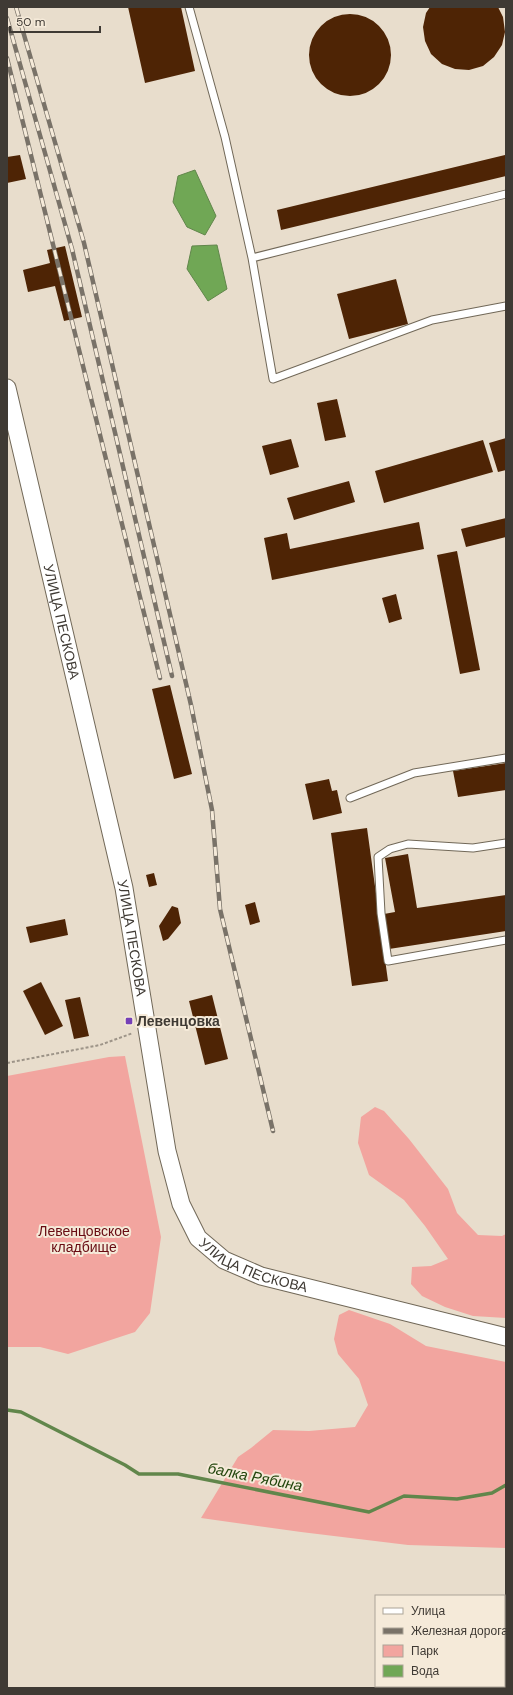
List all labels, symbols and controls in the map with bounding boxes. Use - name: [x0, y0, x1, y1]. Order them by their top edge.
- scale bar: [10, 8, 100, 34]
- text: 50 m: [16, 14, 45, 30]
- street label: УЛИЦА ПЕСКОВА: [40, 562, 84, 682]
- street label: УЛИЦА ПЕСКОВА: [113, 878, 151, 998]
- place label: Левенцовка: [137, 1012, 220, 1030]
- marker: Левенцовка: [124, 1016, 134, 1026]
- park label: Левенцовское кладбище: [38, 1222, 130, 1256]
- street label: УЛИЦА ПЕСКОВА: [195, 1234, 310, 1296]
- water label: балка Рябина: [206, 1458, 304, 1496]
- legend: [375, 1595, 505, 1687]
- text: Улица: [411, 1603, 445, 1619]
- text: Железная дорога: [411, 1623, 508, 1639]
- text: Парк: [411, 1643, 439, 1659]
- text: Вода: [411, 1663, 439, 1679]

